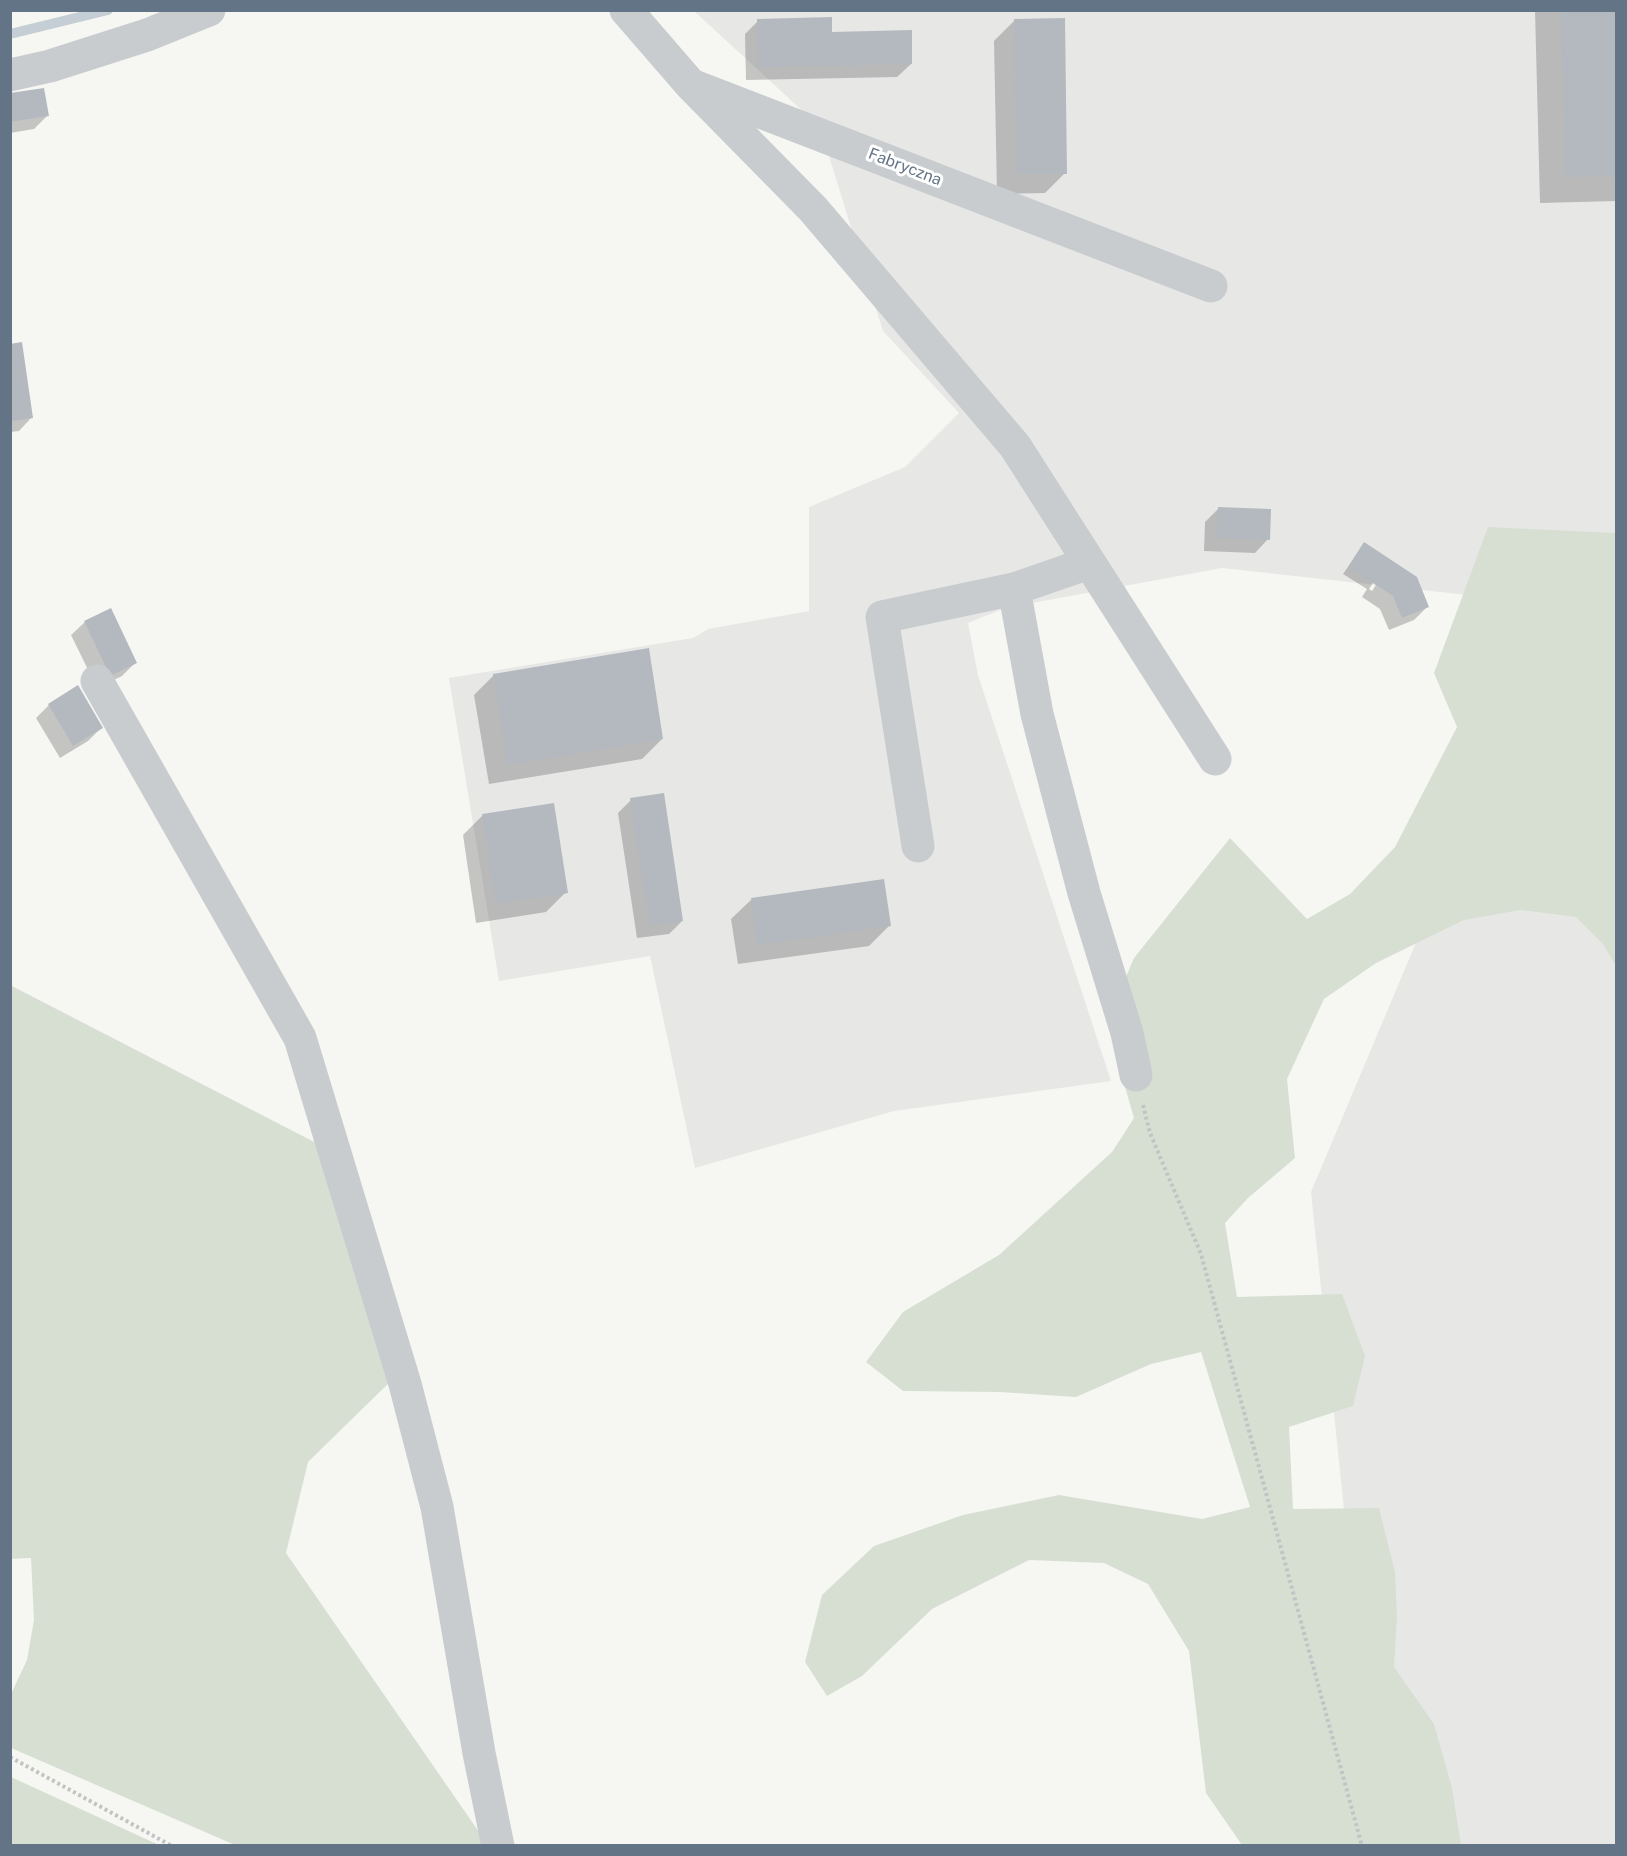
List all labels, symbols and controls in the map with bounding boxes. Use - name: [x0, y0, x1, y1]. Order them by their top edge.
- street label: Fabryczna: [866, 144, 944, 190]

